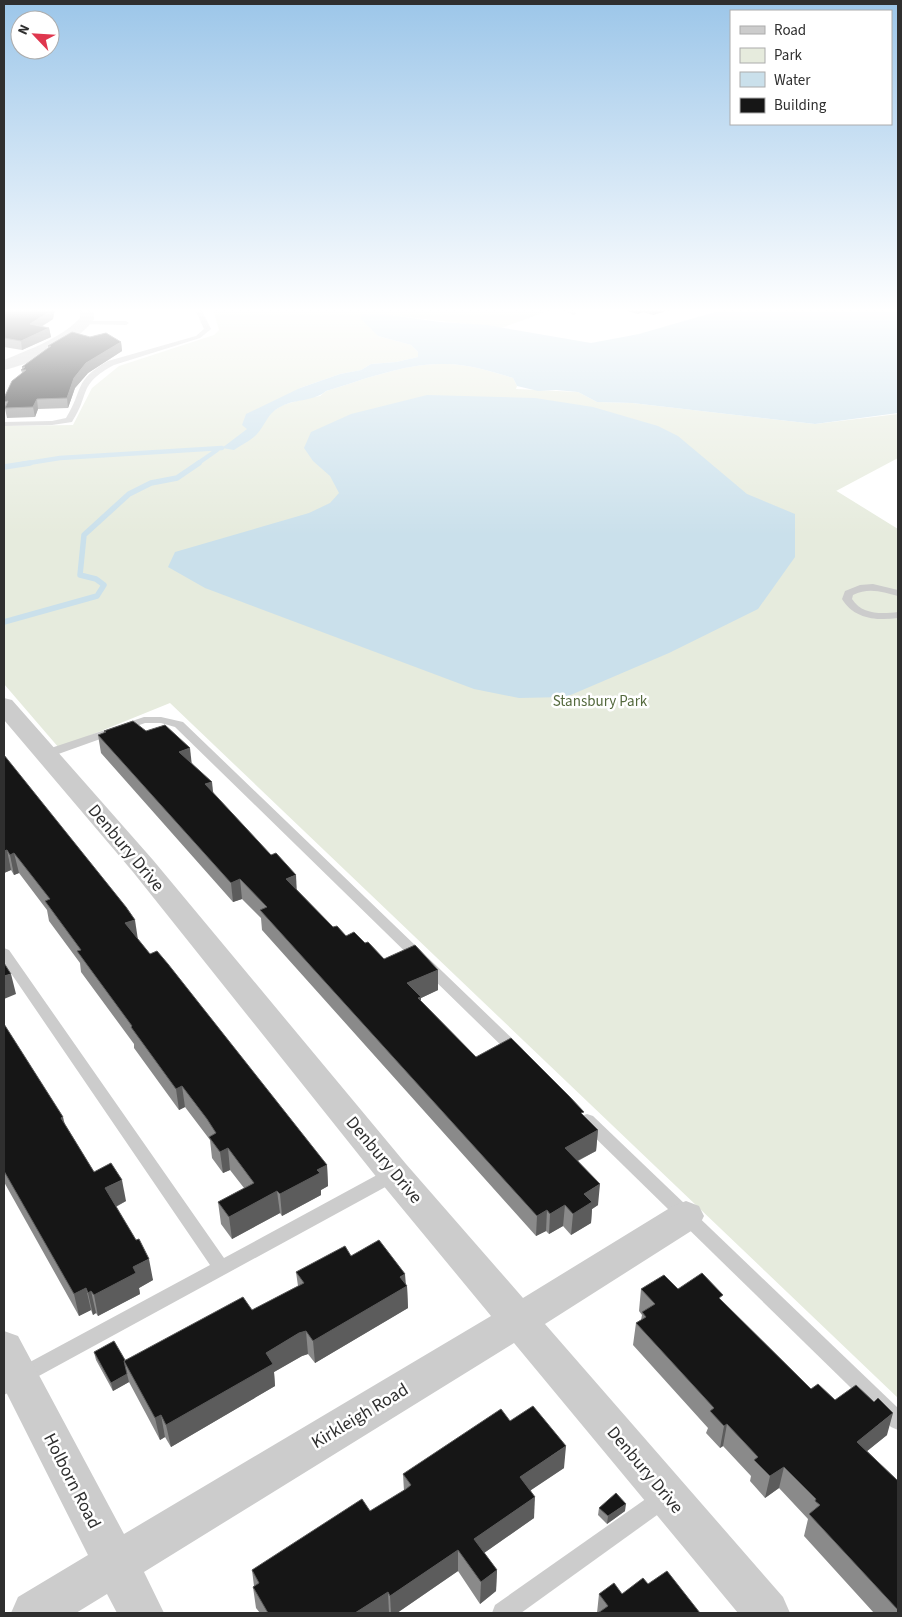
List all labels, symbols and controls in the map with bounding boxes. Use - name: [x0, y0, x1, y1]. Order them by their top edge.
- north arrow: [10, 10, 60, 60]
- legend: [730, 10, 892, 125]
- text: Road: [774, 20, 806, 41]
- text: N: [13, 21, 35, 38]
- text: Park: [774, 45, 803, 66]
- text: Water: [774, 70, 811, 91]
- text: Building: [774, 95, 827, 116]
- park label: Stansbury Park: [553, 691, 648, 712]
- street label: Denbury Drive: [82, 799, 170, 897]
- street label: Denbury Drive: [340, 1111, 428, 1209]
- street label: Kirkleigh Road: [307, 1377, 413, 1455]
- street label: Denbury Drive: [601, 1421, 689, 1519]
- street label: Holborn Road: [37, 1429, 107, 1533]

